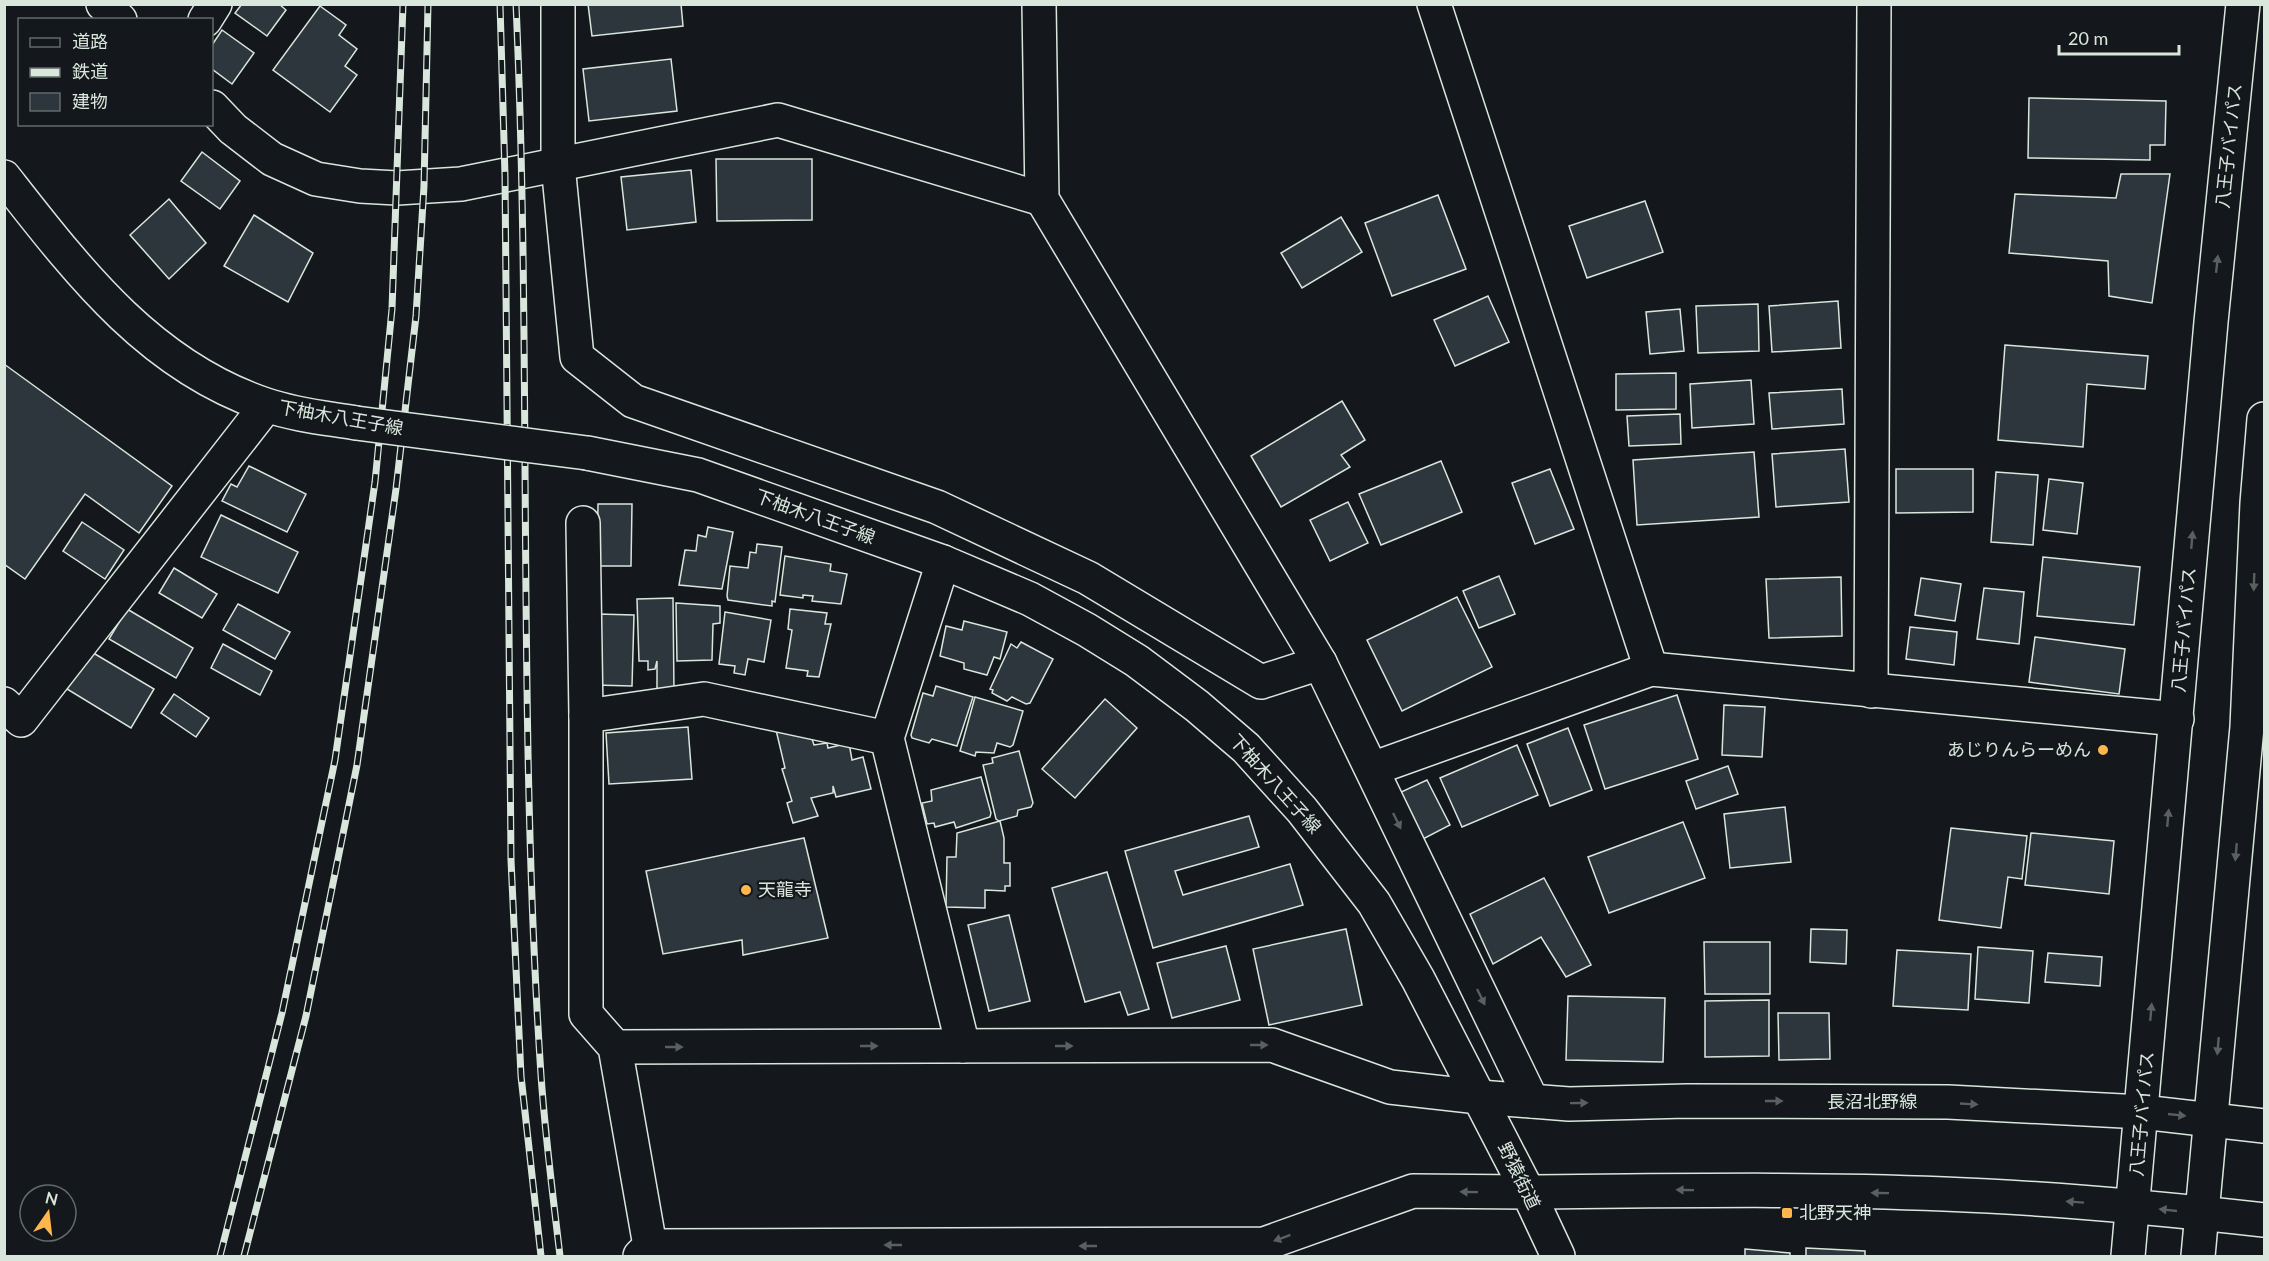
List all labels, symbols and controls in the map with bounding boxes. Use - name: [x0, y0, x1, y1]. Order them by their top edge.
- legend: [18, 18, 213, 126]
- scale bar: [2059, 18, 2179, 56]
- text: 20 m: [2068, 27, 2108, 49]
- text: 道路: [72, 30, 108, 52]
- text: 鉄道: [72, 60, 108, 82]
- street label: 八王子バイパス: [2210, 82, 2246, 210]
- text: 建物: [72, 90, 108, 112]
- one-way arrow: [2212, 255, 2222, 274]
- street label: 下柚木八王子線: [277, 395, 405, 439]
- street label: 下柚木八王子線: [752, 484, 878, 548]
- one-way arrow: [2187, 530, 2197, 549]
- street label: 八王子バイパス: [2167, 566, 2199, 693]
- one-way arrow: [2249, 572, 2258, 591]
- street label: 下柚木八王子線: [1225, 729, 1326, 838]
- place label: あじりんらーめん: [1947, 738, 2091, 760]
- marker: あじりんらーめん: [2096, 743, 2110, 757]
- one-way arrow: [2163, 808, 2173, 827]
- one-way arrow: [1392, 813, 1401, 830]
- one-way arrow: [2231, 842, 2241, 861]
- place label: 天龍寺: [758, 878, 812, 900]
- marker: 天龍寺: [739, 883, 753, 897]
- one-way arrow: [1477, 989, 1486, 1006]
- one-way arrow: [2146, 1002, 2156, 1021]
- one-way arrow: [2213, 1036, 2223, 1055]
- one-way arrow: [859, 1041, 878, 1051]
- one-way arrow: [1054, 1041, 1073, 1051]
- one-way arrow: [1249, 1041, 1268, 1050]
- one-way arrow: [664, 1042, 683, 1052]
- street label: 八王子バイパス: [2125, 1050, 2157, 1177]
- street label: 長沼北野線: [1827, 1090, 1917, 1112]
- one-way arrow: [1765, 1097, 1784, 1106]
- one-way arrow: [1570, 1099, 1589, 1108]
- one-way arrow: [1960, 1099, 1979, 1108]
- one-way arrow: [2168, 1111, 2187, 1120]
- street label: 野猿街道: [1494, 1138, 1546, 1213]
- north arrow: [18, 1183, 78, 1243]
- one-way arrow: [1675, 1185, 1694, 1195]
- text: N: [43, 1187, 60, 1209]
- one-way arrow: [1460, 1187, 1479, 1197]
- one-way arrow: [1870, 1188, 1889, 1198]
- one-way arrow: [2065, 1198, 2084, 1207]
- place label: 北野天神: [1799, 1201, 1871, 1223]
- one-way arrow: [2158, 1205, 2177, 1214]
- marker: 北野天神: [1780, 1206, 1794, 1220]
- one-way arrow: [1273, 1233, 1291, 1243]
- one-way arrow: [884, 1240, 903, 1250]
- one-way arrow: [1079, 1241, 1098, 1250]

